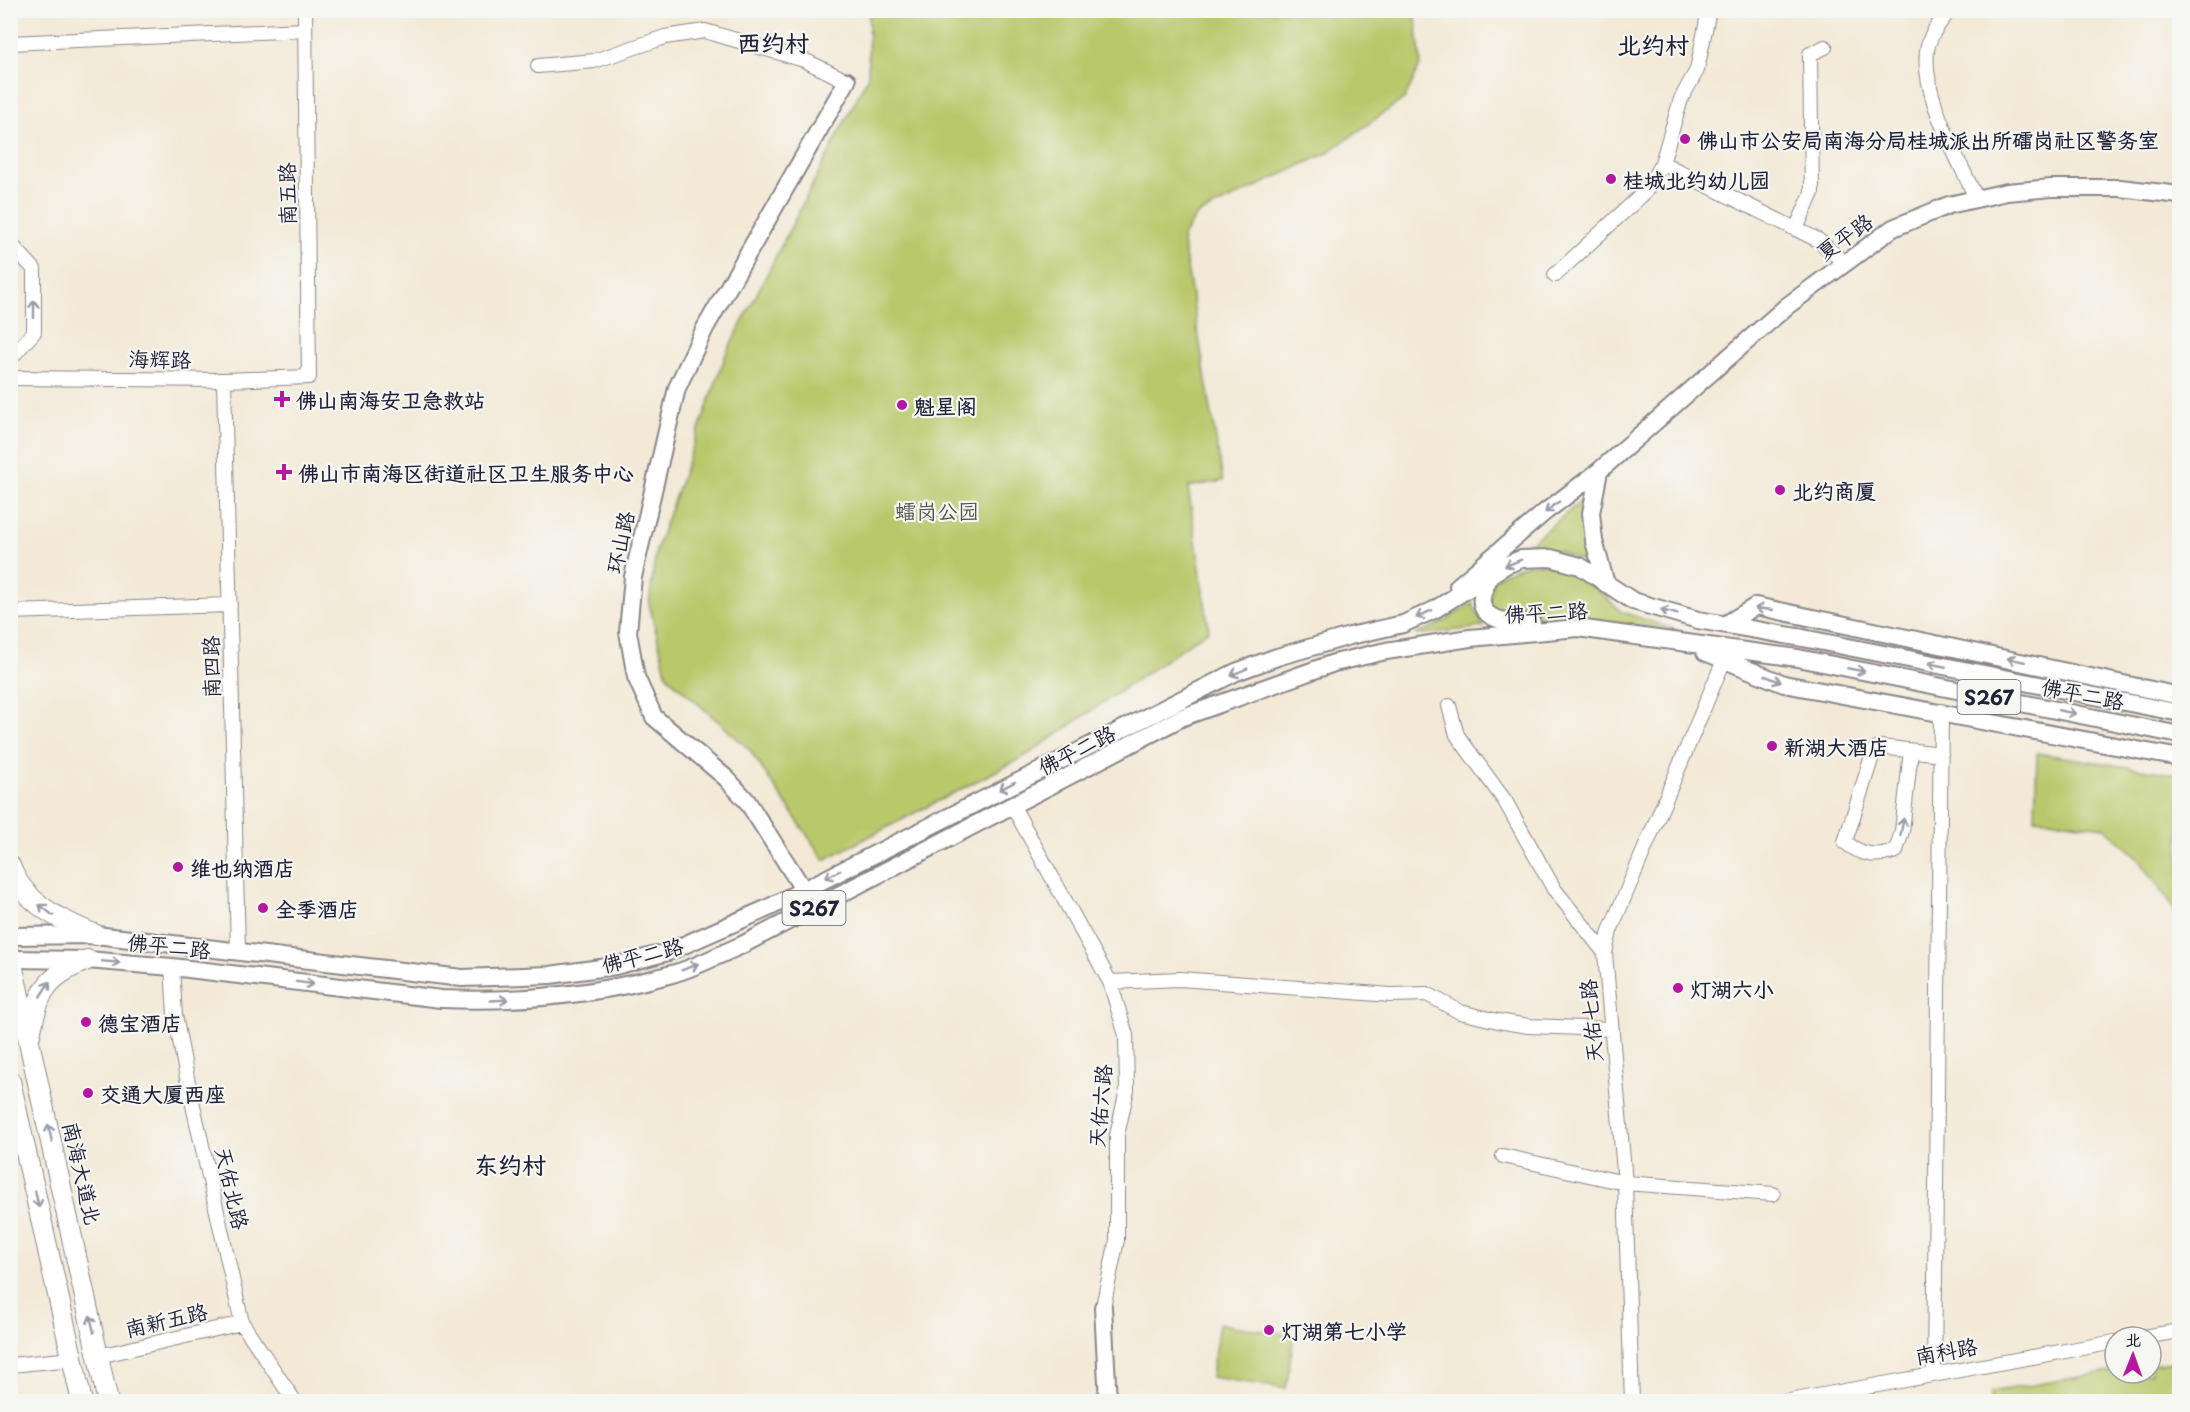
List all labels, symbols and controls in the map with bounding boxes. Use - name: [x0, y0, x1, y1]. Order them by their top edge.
- district label: 西约村: [737, 24, 809, 60]
- district label: 北约村: [1617, 26, 1689, 62]
- place label: 佛山市公安局南海分局桂城派出所礌岗社区警务室: [1697, 123, 2159, 155]
- marker: 佛山市公安局南海分局桂城派出所礌岗社区警务室: [1678, 132, 1692, 146]
- street label: 南五路: [269, 162, 303, 226]
- place label: 桂城北约幼儿园: [1623, 163, 1770, 195]
- marker: 桂城北约幼儿园: [1604, 172, 1618, 186]
- street label: 夏平路: [1809, 205, 1879, 267]
- one-way arrow: [28, 300, 40, 320]
- street label: 海辉路: [128, 341, 192, 375]
- place label: 佛山南海安卫急救站: [296, 383, 485, 415]
- place label: 魁星阁: [914, 389, 977, 421]
- marker: 佛山南海安卫急救站: [273, 390, 291, 408]
- marker: 魁星阁: [895, 398, 909, 412]
- place label: 佛山市南海区街道社区卫生服务中心: [298, 456, 634, 488]
- marker: 佛山市南海区街道社区卫生服务中心: [275, 463, 293, 481]
- place label: 北约商厦: [1792, 474, 1876, 506]
- marker: 北约商厦: [1773, 483, 1787, 497]
- park label: 𧒽岗公园: [895, 494, 979, 526]
- one-way arrow: [1545, 500, 1561, 513]
- street label: 环山路: [597, 508, 641, 576]
- one-way arrow: [1504, 558, 1523, 569]
- street label: 佛平二路: [1503, 593, 1589, 629]
- one-way arrow: [1755, 603, 1774, 614]
- one-way arrow: [1660, 606, 1679, 618]
- one-way arrow: [1416, 609, 1434, 621]
- street label: 南四路: [193, 635, 227, 699]
- one-way arrow: [2007, 654, 2027, 665]
- one-way arrow: [1928, 659, 1947, 670]
- one-way arrow: [1845, 665, 1865, 676]
- one-way arrow: [1230, 667, 1248, 678]
- street label: 佛平二路: [2039, 669, 2127, 717]
- one-way arrow: [1763, 674, 1781, 685]
- road number: S267: [1958, 680, 2020, 714]
- one-way arrow: [2057, 707, 2077, 718]
- street label: 佛平二路: [1031, 716, 1121, 782]
- place label: 新湖大酒店: [1784, 730, 1889, 762]
- marker: 新湖大酒店: [1765, 739, 1779, 753]
- one-way arrow: [999, 781, 1017, 792]
- one-way arrow: [1897, 818, 1908, 838]
- place label: 维也纳酒店: [190, 851, 295, 883]
- marker: 维也纳酒店: [171, 860, 185, 874]
- one-way arrow: [825, 869, 843, 880]
- road number: S267: [782, 891, 846, 925]
- place label: 全季酒店: [275, 892, 359, 924]
- marker: 全季酒店: [256, 901, 270, 915]
- one-way arrow: [38, 904, 54, 917]
- street label: 佛平二路: [126, 925, 212, 965]
- street label: 佛平二路: [597, 928, 687, 980]
- one-way arrow: [101, 957, 121, 968]
- one-way arrow: [681, 961, 699, 972]
- place label: 灯湖六小: [1690, 972, 1774, 1004]
- one-way arrow: [295, 978, 314, 989]
- street label: 天佑七路: [1570, 978, 1610, 1064]
- one-way arrow: [38, 981, 51, 998]
- marker: 灯湖六小: [1671, 981, 1685, 995]
- one-way arrow: [489, 995, 509, 1006]
- place label: 德宝酒店: [98, 1006, 182, 1038]
- marker: 德宝酒店: [79, 1015, 93, 1029]
- street label: 天佑六路: [1079, 1063, 1119, 1149]
- place label: 交通大厦西座: [100, 1077, 226, 1109]
- marker: 交通大厦西座: [81, 1086, 95, 1100]
- street label: 南海大道北: [56, 1118, 110, 1228]
- one-way arrow: [43, 1124, 55, 1143]
- street label: 天佑北路: [208, 1143, 258, 1233]
- district label: 东约村: [474, 1146, 546, 1182]
- one-way arrow: [31, 1190, 43, 1209]
- street label: 南新五路: [121, 1294, 211, 1344]
- one-way arrow: [86, 1314, 97, 1334]
- place label: 灯湖第七小学: [1281, 1314, 1407, 1346]
- marker: 灯湖第七小学: [1262, 1323, 1276, 1337]
- north arrow: [2103, 1325, 2163, 1385]
- text: 北: [2125, 1327, 2141, 1351]
- street label: 南科路: [1912, 1329, 1980, 1371]

